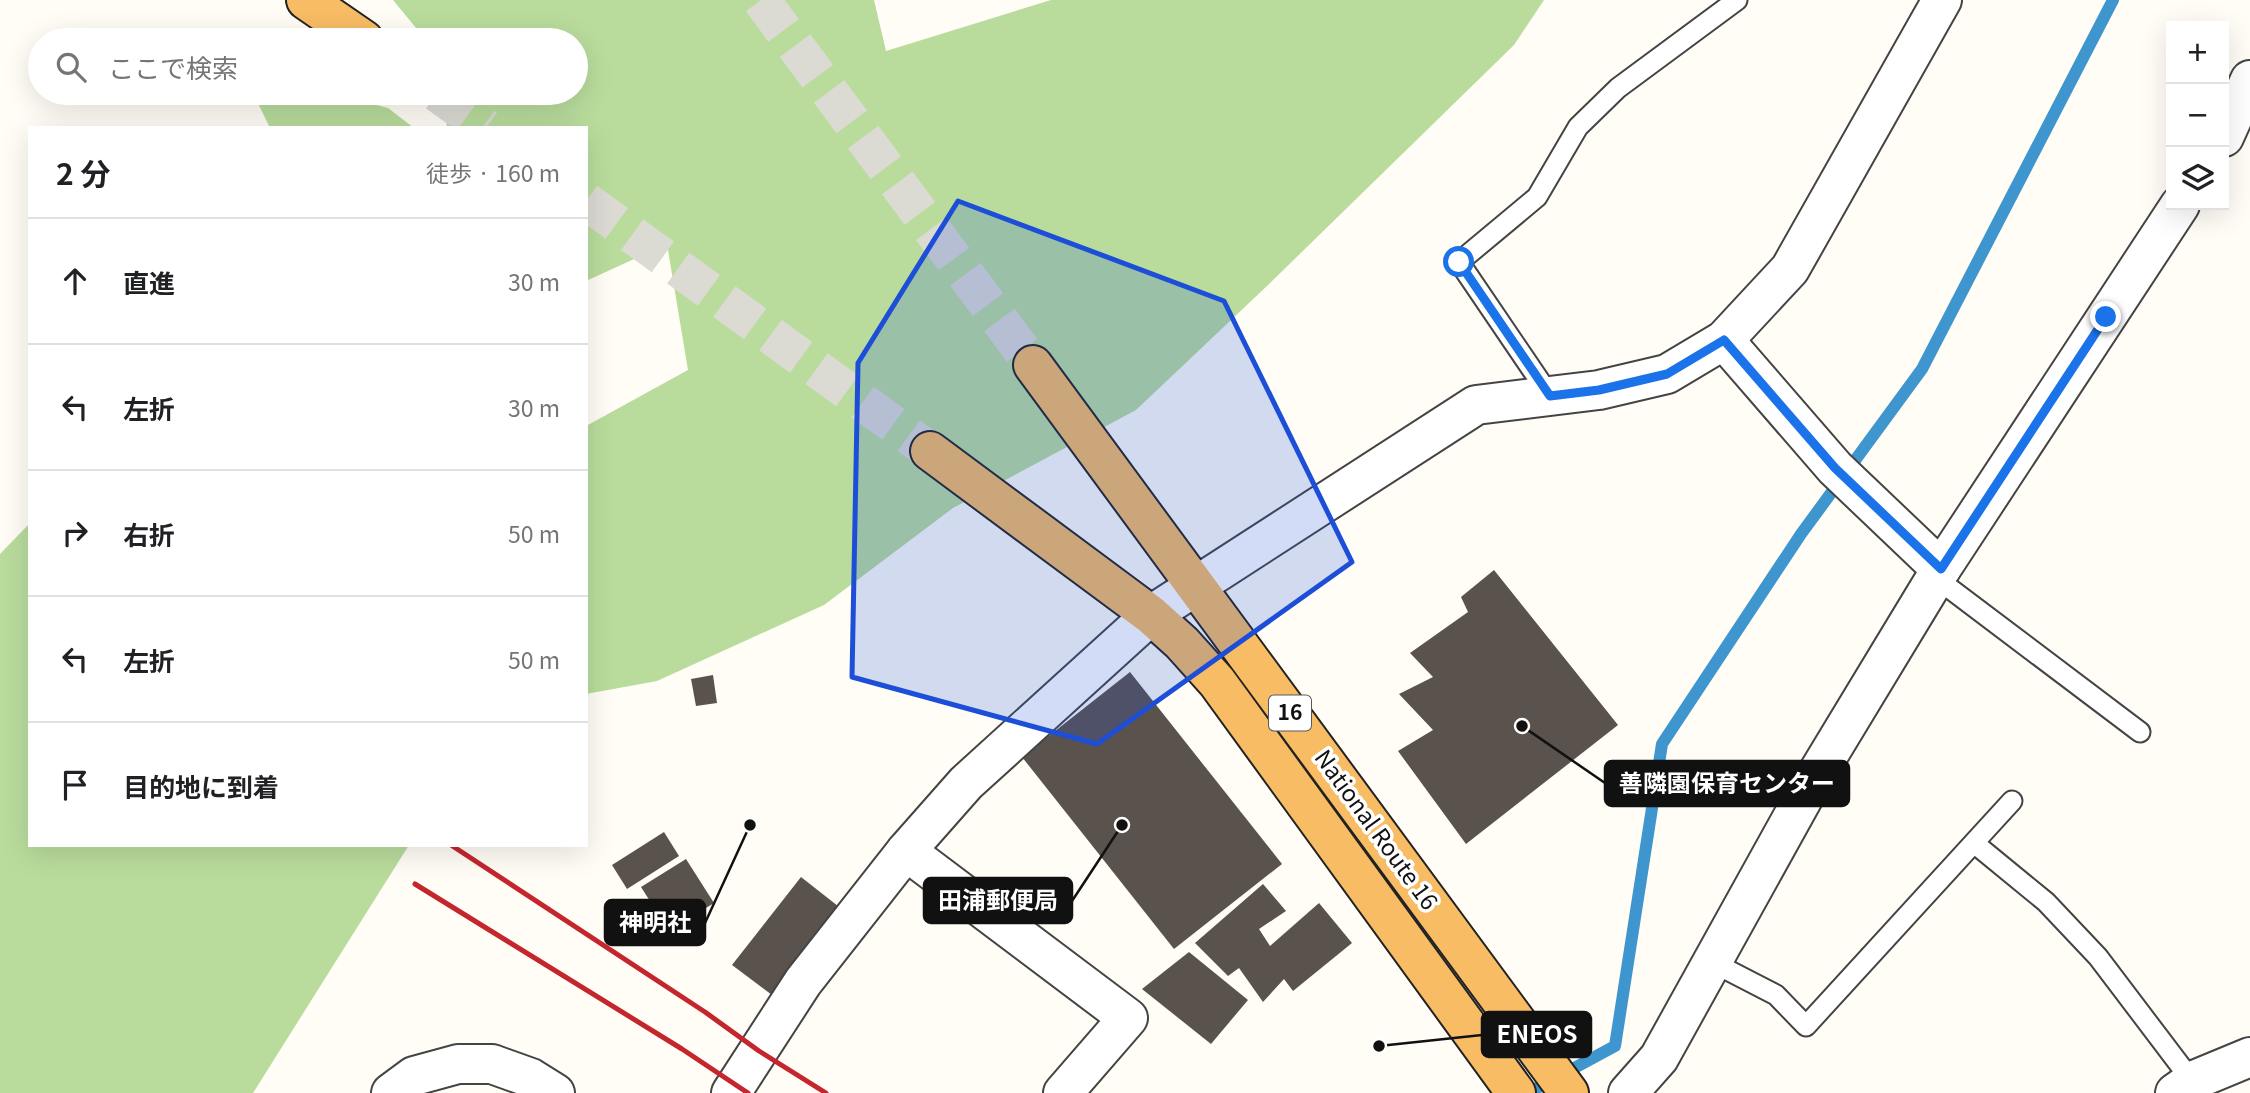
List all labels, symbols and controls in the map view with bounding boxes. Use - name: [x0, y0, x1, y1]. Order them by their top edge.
- map controls: [2166, 21, 2229, 210]
- button: +: [2166, 21, 2229, 84]
- search box: [28, 28, 588, 105]
- icon: search: [52, 48, 90, 86]
- text: ここで検索: [108, 48, 238, 85]
- button: −: [2166, 84, 2229, 147]
- button: layers: [2166, 147, 2229, 210]
- text: 2 分: [56, 150, 111, 194]
- text: 徒歩 · 160 m: [426, 155, 560, 189]
- route start: [1443, 246, 1474, 277]
- icon: ahead: [56, 262, 94, 300]
- text: 直進: [123, 263, 175, 300]
- text: 30 m: [508, 264, 560, 298]
- route end: [2090, 301, 2121, 332]
- icon: left: [56, 388, 94, 426]
- text: 左折: [123, 389, 175, 426]
- text: 30 m: [508, 390, 560, 424]
- icon: right: [56, 514, 94, 552]
- text: 右折: [123, 515, 175, 552]
- text: 50 m: [508, 516, 560, 550]
- icon: left: [56, 640, 94, 678]
- text: 左折: [123, 641, 175, 678]
- text: 50 m: [508, 642, 560, 676]
- road number: 16: [1269, 696, 1311, 730]
- street label: National Route 16: [1308, 742, 1447, 916]
- callout: 善隣園保育センター: [1605, 761, 1849, 806]
- text: 善隣園保育センター: [1619, 764, 1835, 799]
- icon: arrive: [56, 766, 94, 804]
- text: 目的地に到着: [123, 767, 279, 804]
- callout: 田浦郵便局: [924, 878, 1072, 923]
- text: 田浦郵便局: [938, 881, 1058, 916]
- callout: 神明社: [605, 900, 705, 945]
- text: 神明社: [619, 903, 691, 938]
- callout: ENEOS: [1482, 1012, 1591, 1057]
- text: ENEOS: [1497, 1015, 1577, 1050]

